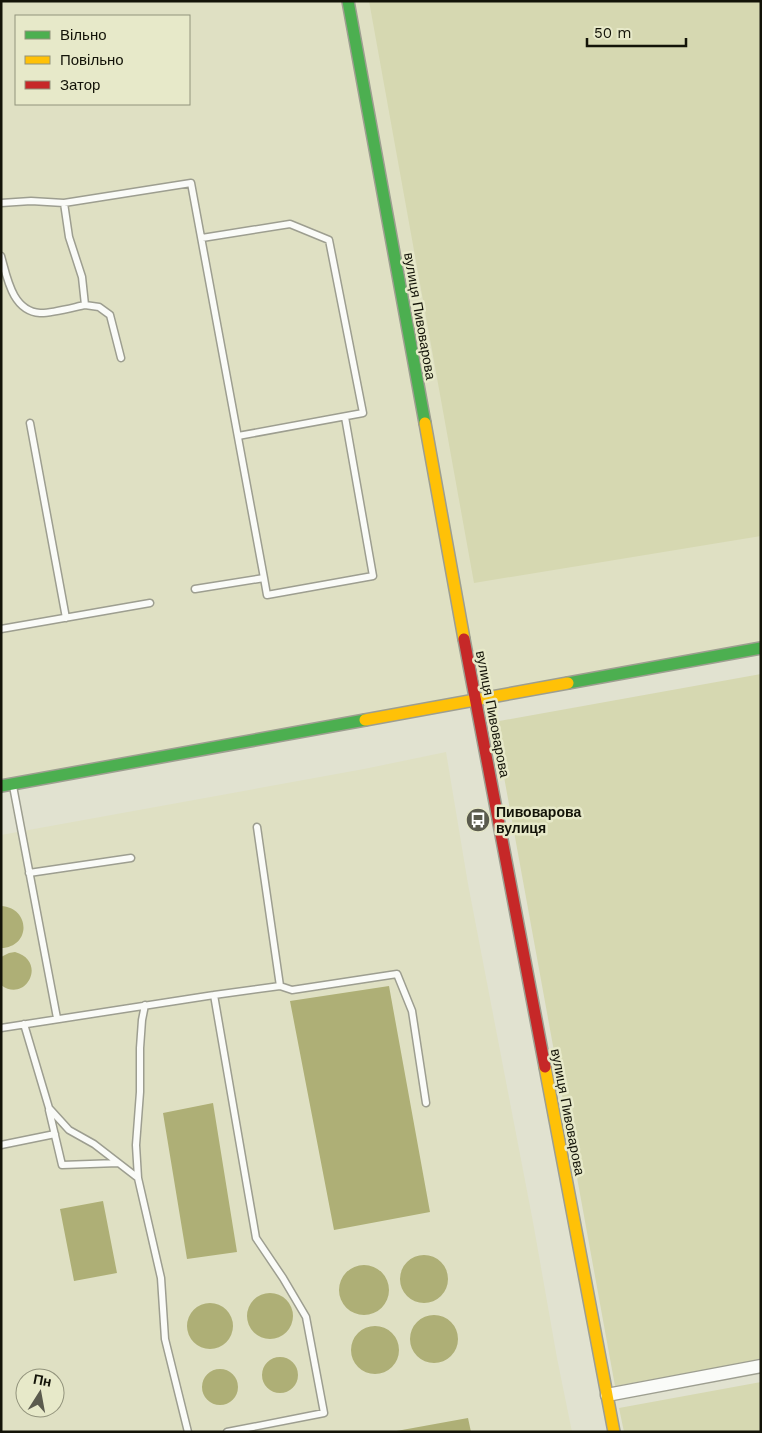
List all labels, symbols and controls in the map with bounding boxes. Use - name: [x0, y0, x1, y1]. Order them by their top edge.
- legend: [15, 15, 190, 105]
- scale bar: [587, 15, 686, 47]
- text: 50 m: [594, 24, 631, 42]
- text: Вільно: [60, 26, 107, 44]
- text: Повільно: [60, 51, 124, 69]
- text: Затор: [60, 76, 100, 94]
- street label: вулиця Пивоварова: [401, 251, 439, 381]
- street label: вулиця Пивоварова: [473, 649, 513, 779]
- place label: Пивоварова вулиця: [496, 804, 581, 836]
- bus stop icon: Пивоварова вулиця: [465, 807, 491, 833]
- street label: вулиця Пивоварова: [548, 1047, 588, 1177]
- north arrow: [15, 1368, 65, 1418]
- text: Пн: [32, 1371, 53, 1390]

